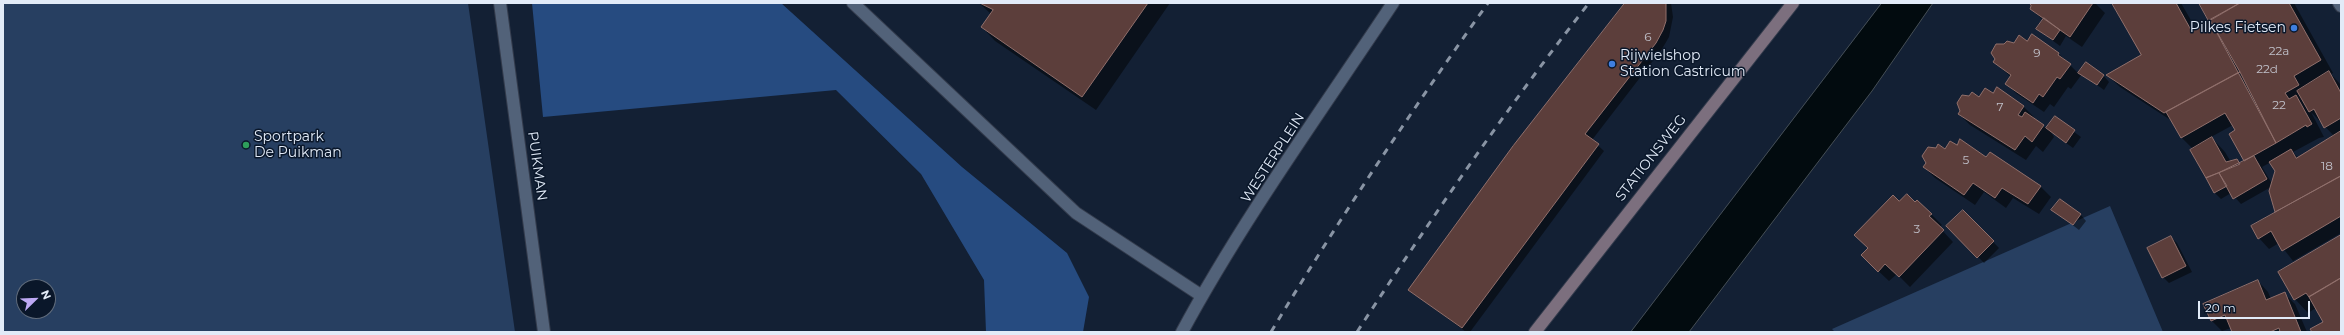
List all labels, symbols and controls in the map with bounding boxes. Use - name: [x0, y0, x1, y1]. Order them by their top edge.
- place label: Pilkes Fietsen: [2190, 20, 2286, 36]
- marker: Pilkes Fietsen: [2289, 23, 2299, 33]
- house number: 6: [1644, 30, 1652, 44]
- house number: 22a: [2269, 44, 2289, 58]
- house number: 9: [2033, 46, 2041, 60]
- place label: Rijwielshop Station Castricum: [1620, 48, 1746, 80]
- marker: Rijwielshop Station Castricum: [1607, 59, 1617, 69]
- house number: 22d: [2256, 62, 2278, 76]
- house number: 22: [2272, 98, 2286, 112]
- house number: 7: [1996, 100, 2004, 114]
- street label: WESTERPLEIN: [1238, 110, 1308, 206]
- street label: STATIONSWEG: [1612, 111, 1690, 205]
- place label: Sportpark De Puikman: [254, 129, 342, 162]
- street label: PUIKMAN: [524, 130, 550, 202]
- marker: Sportpark De Puikman: [241, 140, 251, 150]
- house number: 5: [1963, 153, 1969, 167]
- house number: 18: [2321, 159, 2333, 173]
- house number: 3: [1914, 222, 1920, 236]
- north arrow: [16, 279, 56, 319]
- text: N: [38, 288, 54, 302]
- scale bar: [2200, 293, 2312, 319]
- text: 20 m: [2205, 300, 2236, 315]

